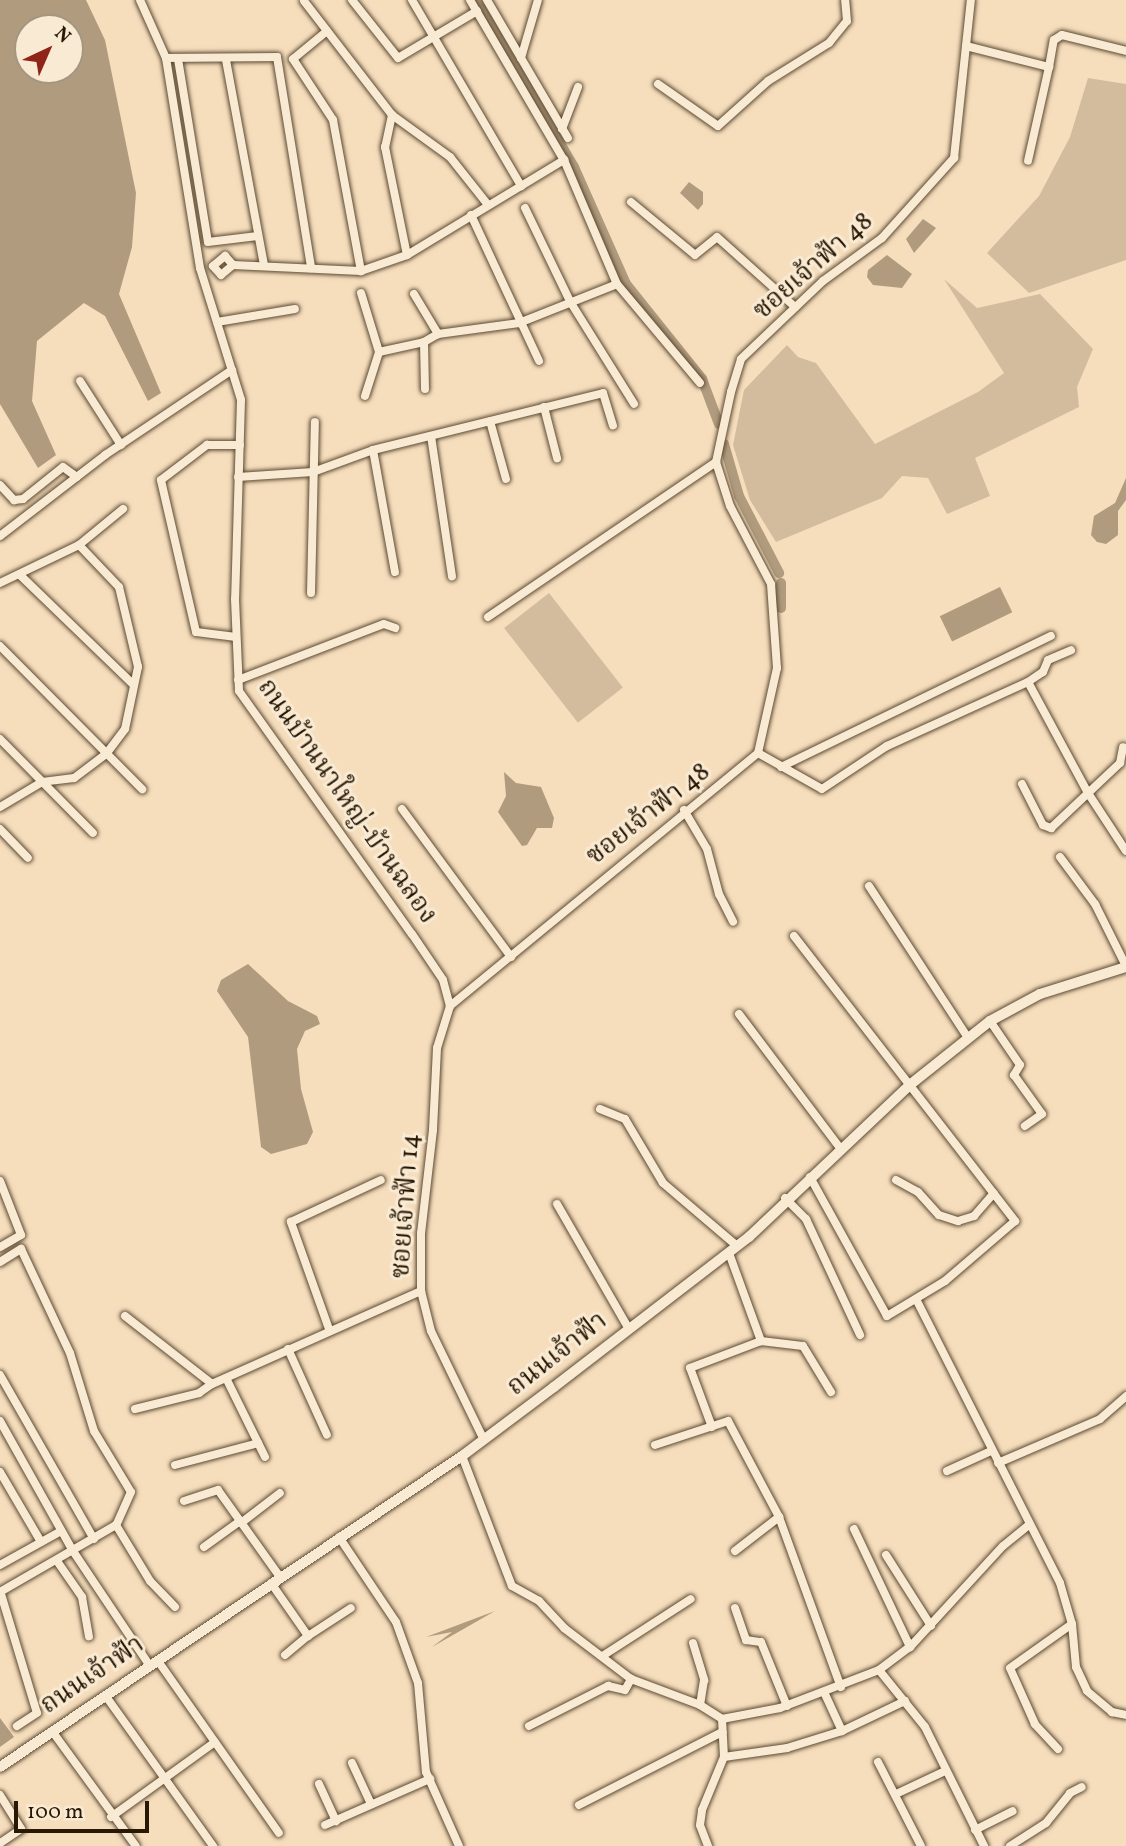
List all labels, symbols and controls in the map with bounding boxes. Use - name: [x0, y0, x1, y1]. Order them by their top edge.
- north arrow: [14, 14, 84, 84]
- text: N: [48, 21, 76, 49]
- street label: ซอยเจ้าฟ้า 48: [748, 207, 880, 327]
- street label: ถนนบ้านนาใหญ่-บ้านฉลอง: [250, 674, 442, 930]
- street label: ซอยเจ้าฟ้า 48: [581, 757, 717, 873]
- street label: ซอยเจ้าฟ้า 14: [386, 1132, 428, 1280]
- street label: ถนนเจ้าฟ้า: [502, 1306, 614, 1404]
- street label: ถนนเจ้าฟ้า: [35, 1630, 151, 1722]
- scale bar: [18, 1786, 152, 1830]
- text: 100 m: [27, 1798, 84, 1827]

